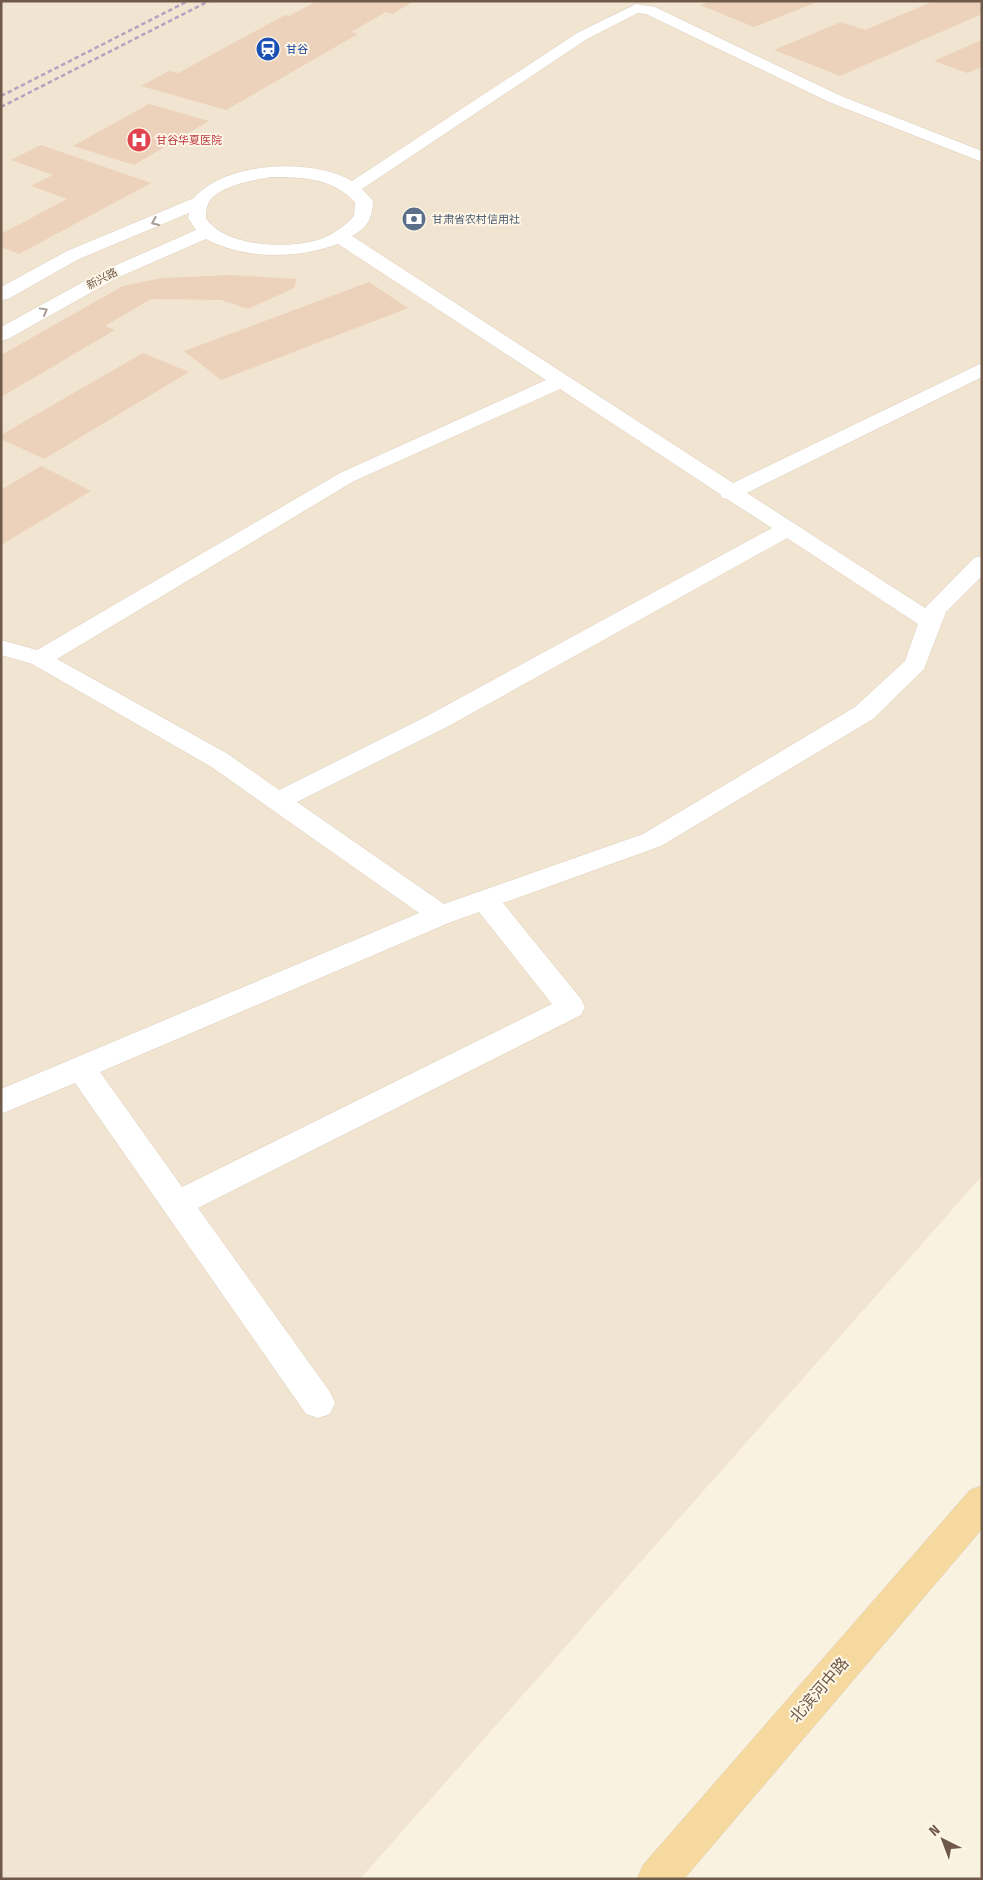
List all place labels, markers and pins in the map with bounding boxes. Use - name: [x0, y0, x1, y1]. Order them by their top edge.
- station icon: 甘谷: [255, 36, 281, 62]
- place label: 甘谷: [286, 43, 308, 56]
- hospital icon: 甘谷华夏医院: [126, 127, 152, 153]
- place label: 甘谷华夏医院: [156, 134, 222, 147]
- bank icon: 甘肃省农村信用社: [401, 206, 427, 232]
- place label: 甘肃省农村信用社: [432, 213, 520, 226]

